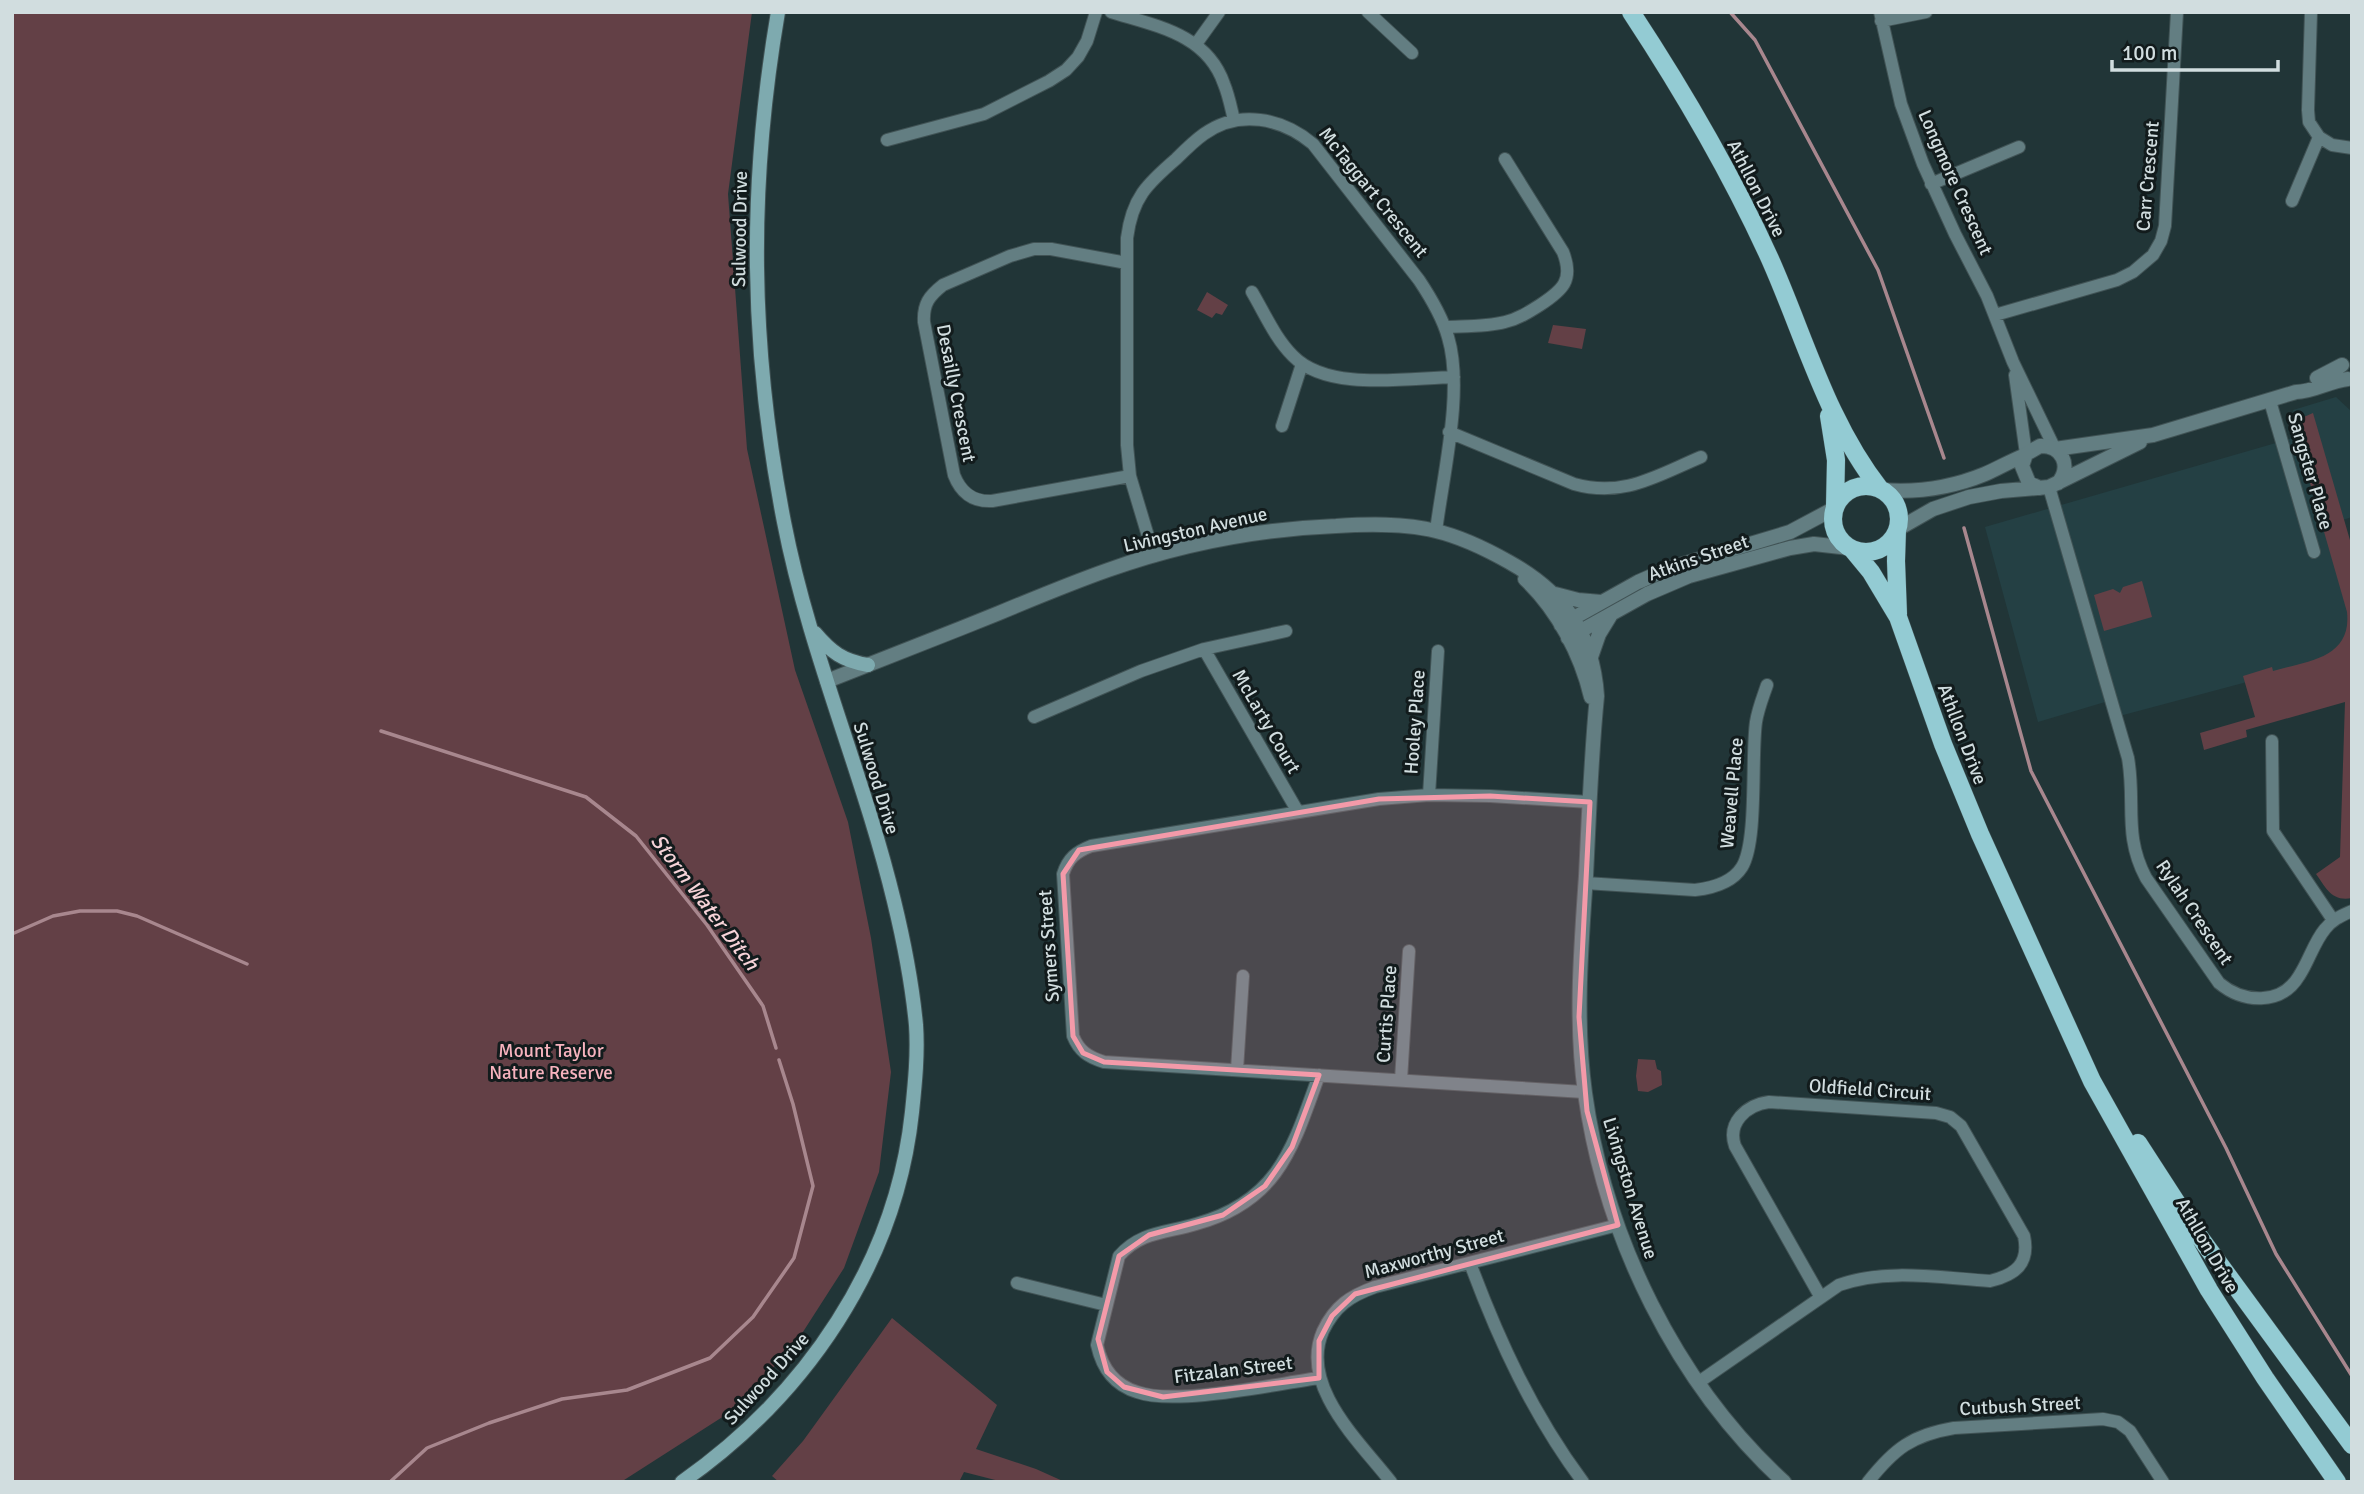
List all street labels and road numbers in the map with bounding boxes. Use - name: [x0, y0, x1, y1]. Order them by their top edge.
- street label: Longmore Crescent: [1912, 106, 1998, 259]
- street label: Carr Crescent: [2131, 120, 2165, 232]
- street label: McTaggart Crescent: [1313, 122, 1433, 263]
- street label: Athllon Drive: [1721, 136, 1791, 241]
- street label: Sulwood Drive: [727, 171, 753, 287]
- street label: Desailly Crescent: [931, 322, 981, 465]
- street label: Sangster Place: [2282, 410, 2338, 532]
- street label: Livingston Avenue: [1121, 502, 1270, 558]
- street label: Atkins Street: [1645, 529, 1752, 586]
- street label: McLarty Court: [1227, 665, 1306, 778]
- street label: Hooley Place: [1399, 669, 1431, 775]
- street label: Athllon Drive: [1932, 681, 1992, 788]
- street label: Sulwood Drive: [848, 719, 905, 837]
- street label: Weavell Place: [1715, 736, 1749, 850]
- street label: Rylah Crescent: [2150, 856, 2238, 970]
- street label: Symers Street: [1033, 889, 1065, 1003]
- street label: Curtis Place: [1372, 964, 1402, 1064]
- street label: Oldfield Circuit: [1808, 1074, 1932, 1106]
- street label: Livingston Avenue: [1597, 1114, 1663, 1262]
- street label: Athllon Drive: [2170, 1194, 2244, 1297]
- street label: Maxworthy Street: [1362, 1224, 1507, 1284]
- street label: Sulwood Drive: [719, 1327, 815, 1430]
- street label: Fitzalan Street: [1172, 1351, 1294, 1389]
- street label: Cutbush Street: [1959, 1391, 2082, 1421]

